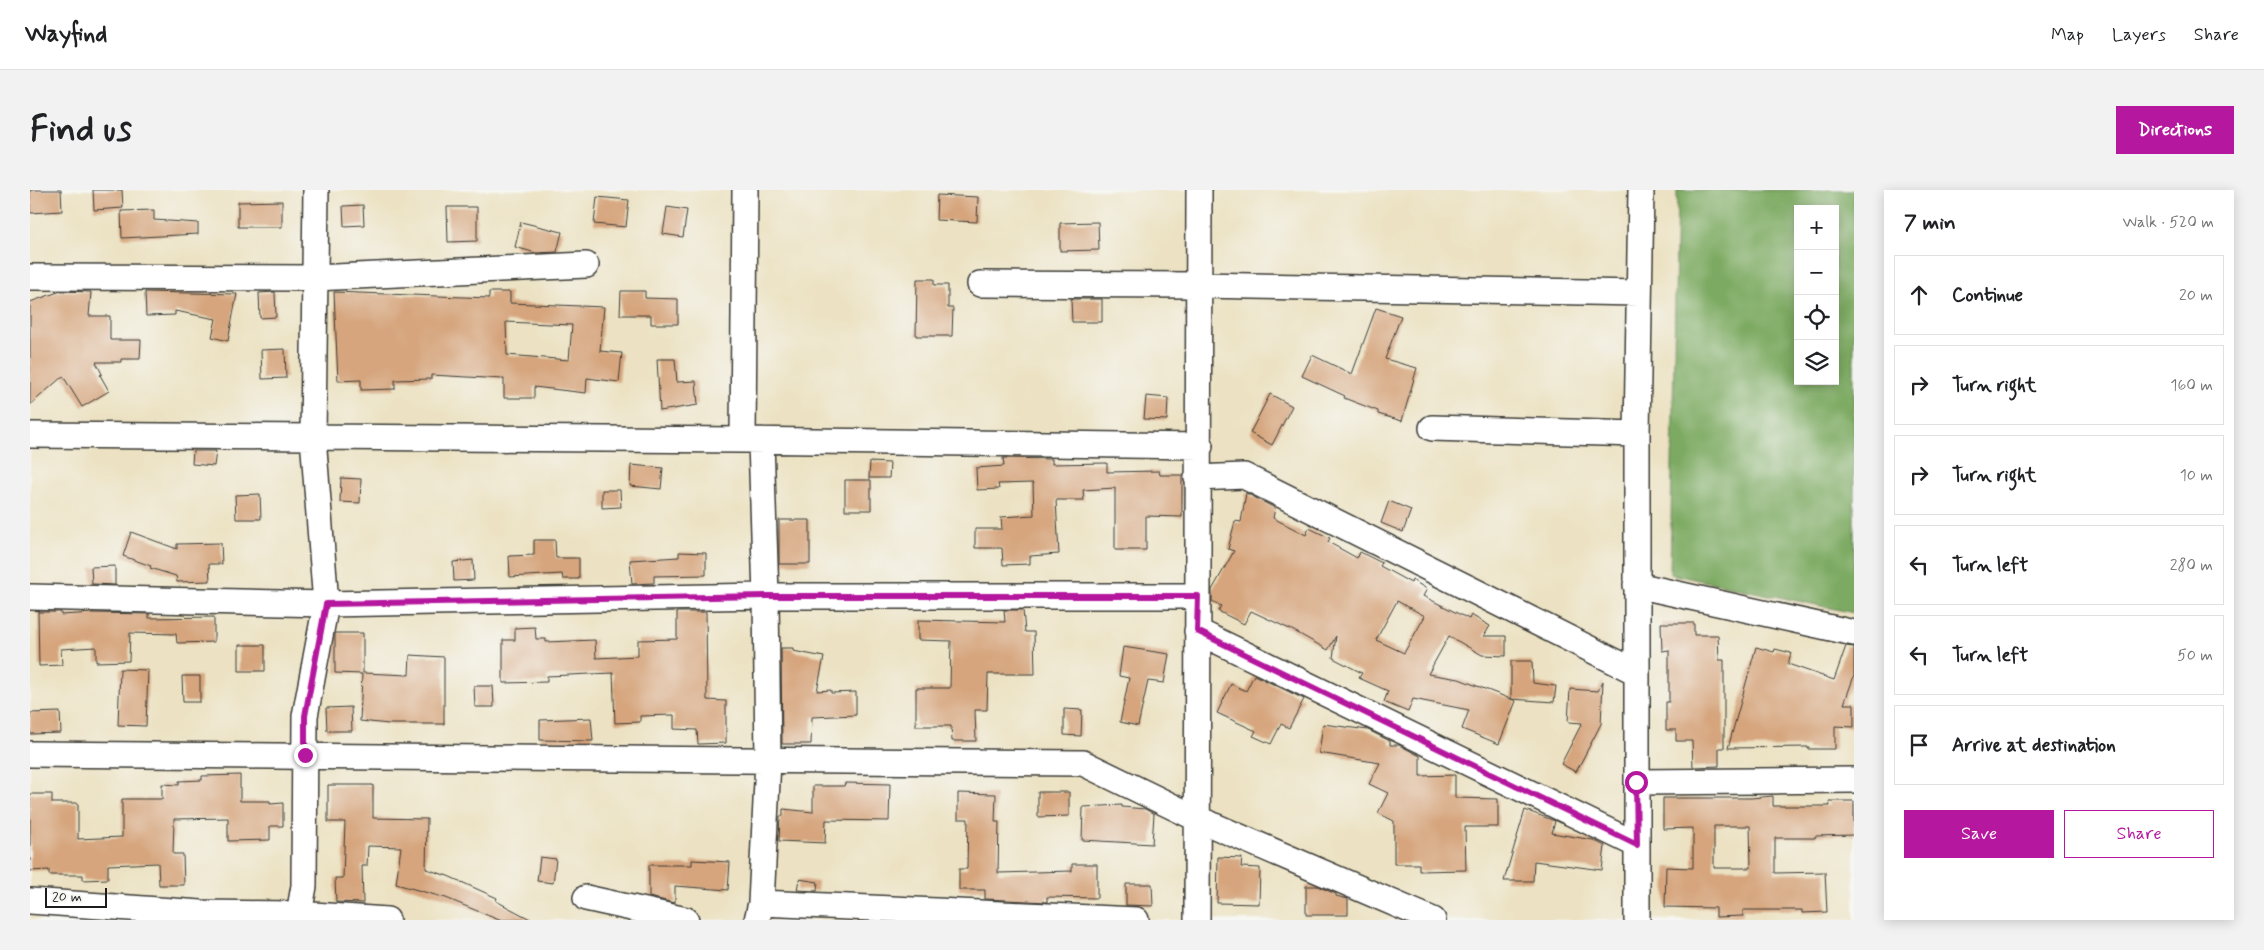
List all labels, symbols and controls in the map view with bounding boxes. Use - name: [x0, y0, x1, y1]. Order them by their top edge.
- text: Wayfind: [25, 19, 107, 50]
- text: Map: [2051, 23, 2084, 47]
- text: Layers: [2112, 23, 2166, 47]
- text: Share: [2194, 23, 2239, 47]
- button: Directions: [2116, 106, 2234, 154]
- text: Find us: [30, 107, 132, 153]
- map controls: [1794, 205, 1839, 385]
- button: +: [1794, 205, 1839, 250]
- text: 7 min: [1904, 209, 1956, 237]
- text: Walk · 520 m: [2122, 212, 2214, 233]
- button: −: [1794, 250, 1839, 295]
- icon: ahead: [1905, 281, 1933, 309]
- text: Continue: [1952, 283, 2023, 308]
- text: 20 m: [2179, 285, 2213, 306]
- button: locate: [1794, 295, 1839, 340]
- button: layers: [1794, 340, 1839, 385]
- icon: right: [1905, 371, 1933, 399]
- text: Turn right: [1952, 373, 2036, 398]
- text: 160 m: [2170, 375, 2213, 396]
- icon: right: [1905, 461, 1933, 489]
- text: Turn right: [1952, 463, 2036, 488]
- text: 10 m: [2180, 465, 2213, 486]
- icon: left: [1905, 551, 1933, 579]
- text: Turn left: [1952, 553, 2028, 578]
- text: 280 m: [2170, 555, 2213, 576]
- icon: left: [1905, 641, 1933, 669]
- text: Turn left: [1952, 643, 2028, 668]
- text: 50 m: [2177, 645, 2213, 666]
- icon: arrive: [1905, 731, 1933, 759]
- text: Arrive at destination: [1952, 733, 2116, 758]
- route end: [294, 744, 317, 767]
- route start: [1625, 771, 1648, 794]
- button: Save: [1904, 810, 2054, 858]
- button: Share: [2064, 810, 2214, 858]
- scale bar: [45, 885, 108, 908]
- text: 20 m: [52, 888, 82, 906]

